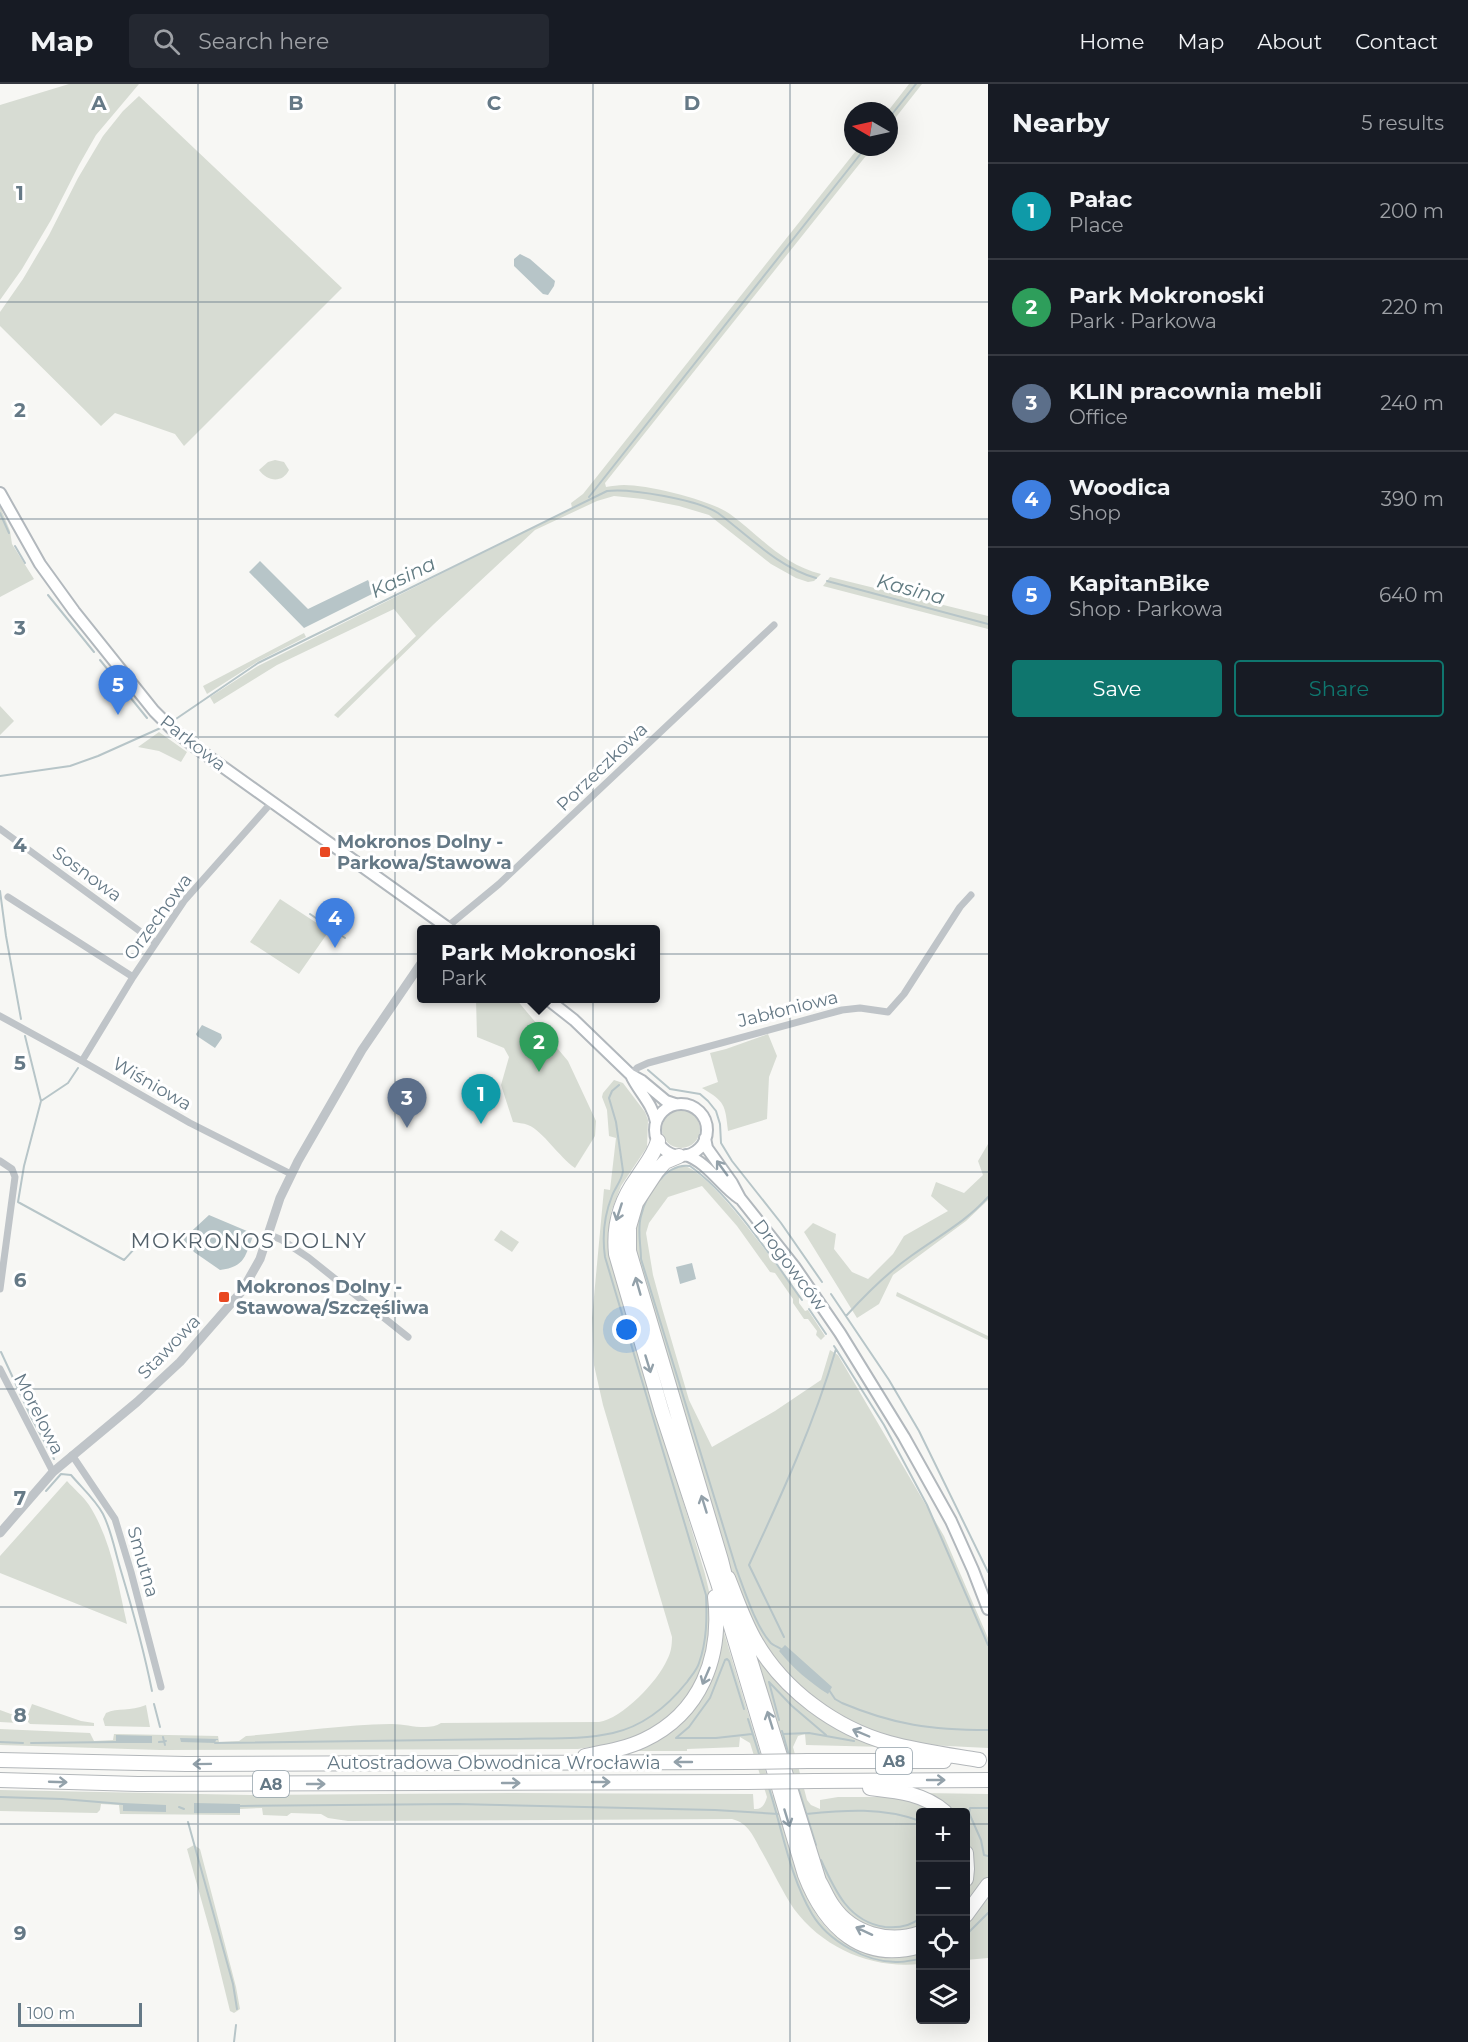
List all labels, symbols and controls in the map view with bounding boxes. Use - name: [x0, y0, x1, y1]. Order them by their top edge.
- search box: [129, 14, 549, 68]
- text: Map: [30, 24, 93, 58]
- icon: search: [150, 25, 183, 58]
- text: Search here: [198, 28, 329, 55]
- text: Home: [1079, 29, 1144, 54]
- text: Map: [1177, 29, 1224, 54]
- text: About: [1257, 29, 1322, 54]
- text: Contact: [1355, 29, 1438, 54]
- text: A: [90, 91, 107, 115]
- text: B: [288, 91, 304, 115]
- text: C: [487, 91, 502, 115]
- text: D: [684, 91, 700, 115]
- north arrow: [844, 102, 898, 156]
- text: Nearby: [1012, 107, 1109, 139]
- text: 5 results: [1361, 111, 1444, 135]
- text: 1: [16, 181, 24, 205]
- text: Pałac: [1069, 186, 1132, 213]
- text: 1: [1028, 199, 1035, 223]
- text: 200 m: [1380, 199, 1444, 223]
- text: Place: [1069, 213, 1124, 237]
- text: Park Mokronoski: [1069, 282, 1264, 309]
- text: 2: [1026, 295, 1037, 319]
- text: 220 m: [1382, 295, 1444, 319]
- text: Park · Parkowa: [1069, 309, 1217, 333]
- text: KLIN pracownia mebli: [1069, 378, 1322, 405]
- text: 3: [1026, 391, 1037, 415]
- text: 240 m: [1380, 391, 1444, 415]
- text: 2: [14, 398, 26, 422]
- text: Office: [1069, 405, 1128, 429]
- text: Woodica: [1069, 474, 1171, 501]
- text: 4: [1025, 487, 1038, 511]
- text: 390 m: [1381, 487, 1444, 511]
- text: Shop: [1069, 501, 1121, 525]
- water label: Kasina: [366, 551, 440, 603]
- water label: Kasina: [874, 568, 948, 610]
- text: KapitanBike: [1069, 570, 1210, 597]
- text: 5: [1026, 583, 1037, 607]
- text: 640 m: [1379, 583, 1444, 607]
- text: Shop · Parkowa: [1069, 597, 1223, 621]
- text: 3: [13, 616, 26, 640]
- button: Save: [1012, 660, 1222, 717]
- button: Share: [1234, 660, 1444, 717]
- pin: 5: [98, 666, 138, 715]
- street label: Parkowa: [156, 710, 230, 776]
- street label: Porzeczkowa: [552, 718, 652, 816]
- place label: Mokronos Dolny - Parkowa/Stawowa: [337, 831, 511, 874]
- text: 4: [13, 833, 27, 857]
- street label: Sosnowa: [48, 841, 126, 907]
- marker: Mokronos Dolny - Parkowa/Stawowa: [318, 845, 332, 859]
- street label: Orzechowa: [119, 869, 197, 965]
- pin: 4: [316, 898, 354, 948]
- popup: [417, 925, 660, 1003]
- text: Park Mokronoski: [441, 939, 636, 966]
- text: Park: [441, 966, 487, 990]
- street label: Jabłoniowa: [735, 986, 840, 1032]
- pin: 2: [520, 1022, 558, 1072]
- text: 5: [14, 1051, 26, 1075]
- street label: Wiśniowa: [109, 1053, 195, 1115]
- pin: 1: [462, 1074, 500, 1124]
- pin: 3: [388, 1078, 426, 1128]
- one-way arrow: [715, 1160, 728, 1176]
- one-way arrow: [613, 1202, 624, 1221]
- street label: Drogowców: [748, 1215, 832, 1315]
- district label: MOKRONOS DOLNY: [131, 1228, 367, 1253]
- text: 6: [14, 1268, 27, 1292]
- place label: Mokronos Dolny - Stawowa/Szczęśliwa: [236, 1276, 429, 1319]
- one-way arrow: [632, 1277, 643, 1296]
- marker: Mokronos Dolny - Stawowa/Szczęśliwa: [217, 1290, 231, 1304]
- street label: Stawowa: [133, 1310, 205, 1384]
- your location: [612, 1315, 641, 1344]
- one-way arrow: [643, 1354, 654, 1373]
- street label: Morelowa: [9, 1370, 69, 1458]
- text: 7: [14, 1486, 26, 1510]
- one-way arrow: [698, 1495, 709, 1514]
- street label: Smutna: [122, 1524, 164, 1600]
- one-way arrow: [700, 1666, 711, 1684]
- text: 8: [13, 1703, 27, 1727]
- one-way arrow: [764, 1711, 775, 1730]
- one-way arrow: [853, 1727, 871, 1738]
- road number: A8: [876, 1748, 912, 1774]
- street label: Autostradowa Obwodnica Wrocławia: [327, 1752, 661, 1774]
- one-way arrow: [674, 1756, 694, 1768]
- one-way arrow: [193, 1758, 213, 1769]
- road number: A8: [253, 1771, 289, 1797]
- one-way arrow: [925, 1774, 945, 1786]
- one-way arrow: [48, 1776, 68, 1788]
- one-way arrow: [501, 1777, 521, 1789]
- one-way arrow: [591, 1777, 611, 1788]
- one-way arrow: [306, 1778, 326, 1790]
- one-way arrow: [782, 1808, 793, 1827]
- map controls: [916, 1808, 970, 2024]
- button: +: [916, 1808, 970, 1862]
- button: −: [916, 1862, 970, 1916]
- button: locate: [916, 1916, 970, 1970]
- text: 9: [14, 1921, 26, 1945]
- one-way arrow: [855, 1924, 873, 1936]
- button: layers: [916, 1970, 970, 2024]
- scale bar: [18, 2000, 142, 2028]
- text: 100 m: [27, 2004, 75, 2023]

